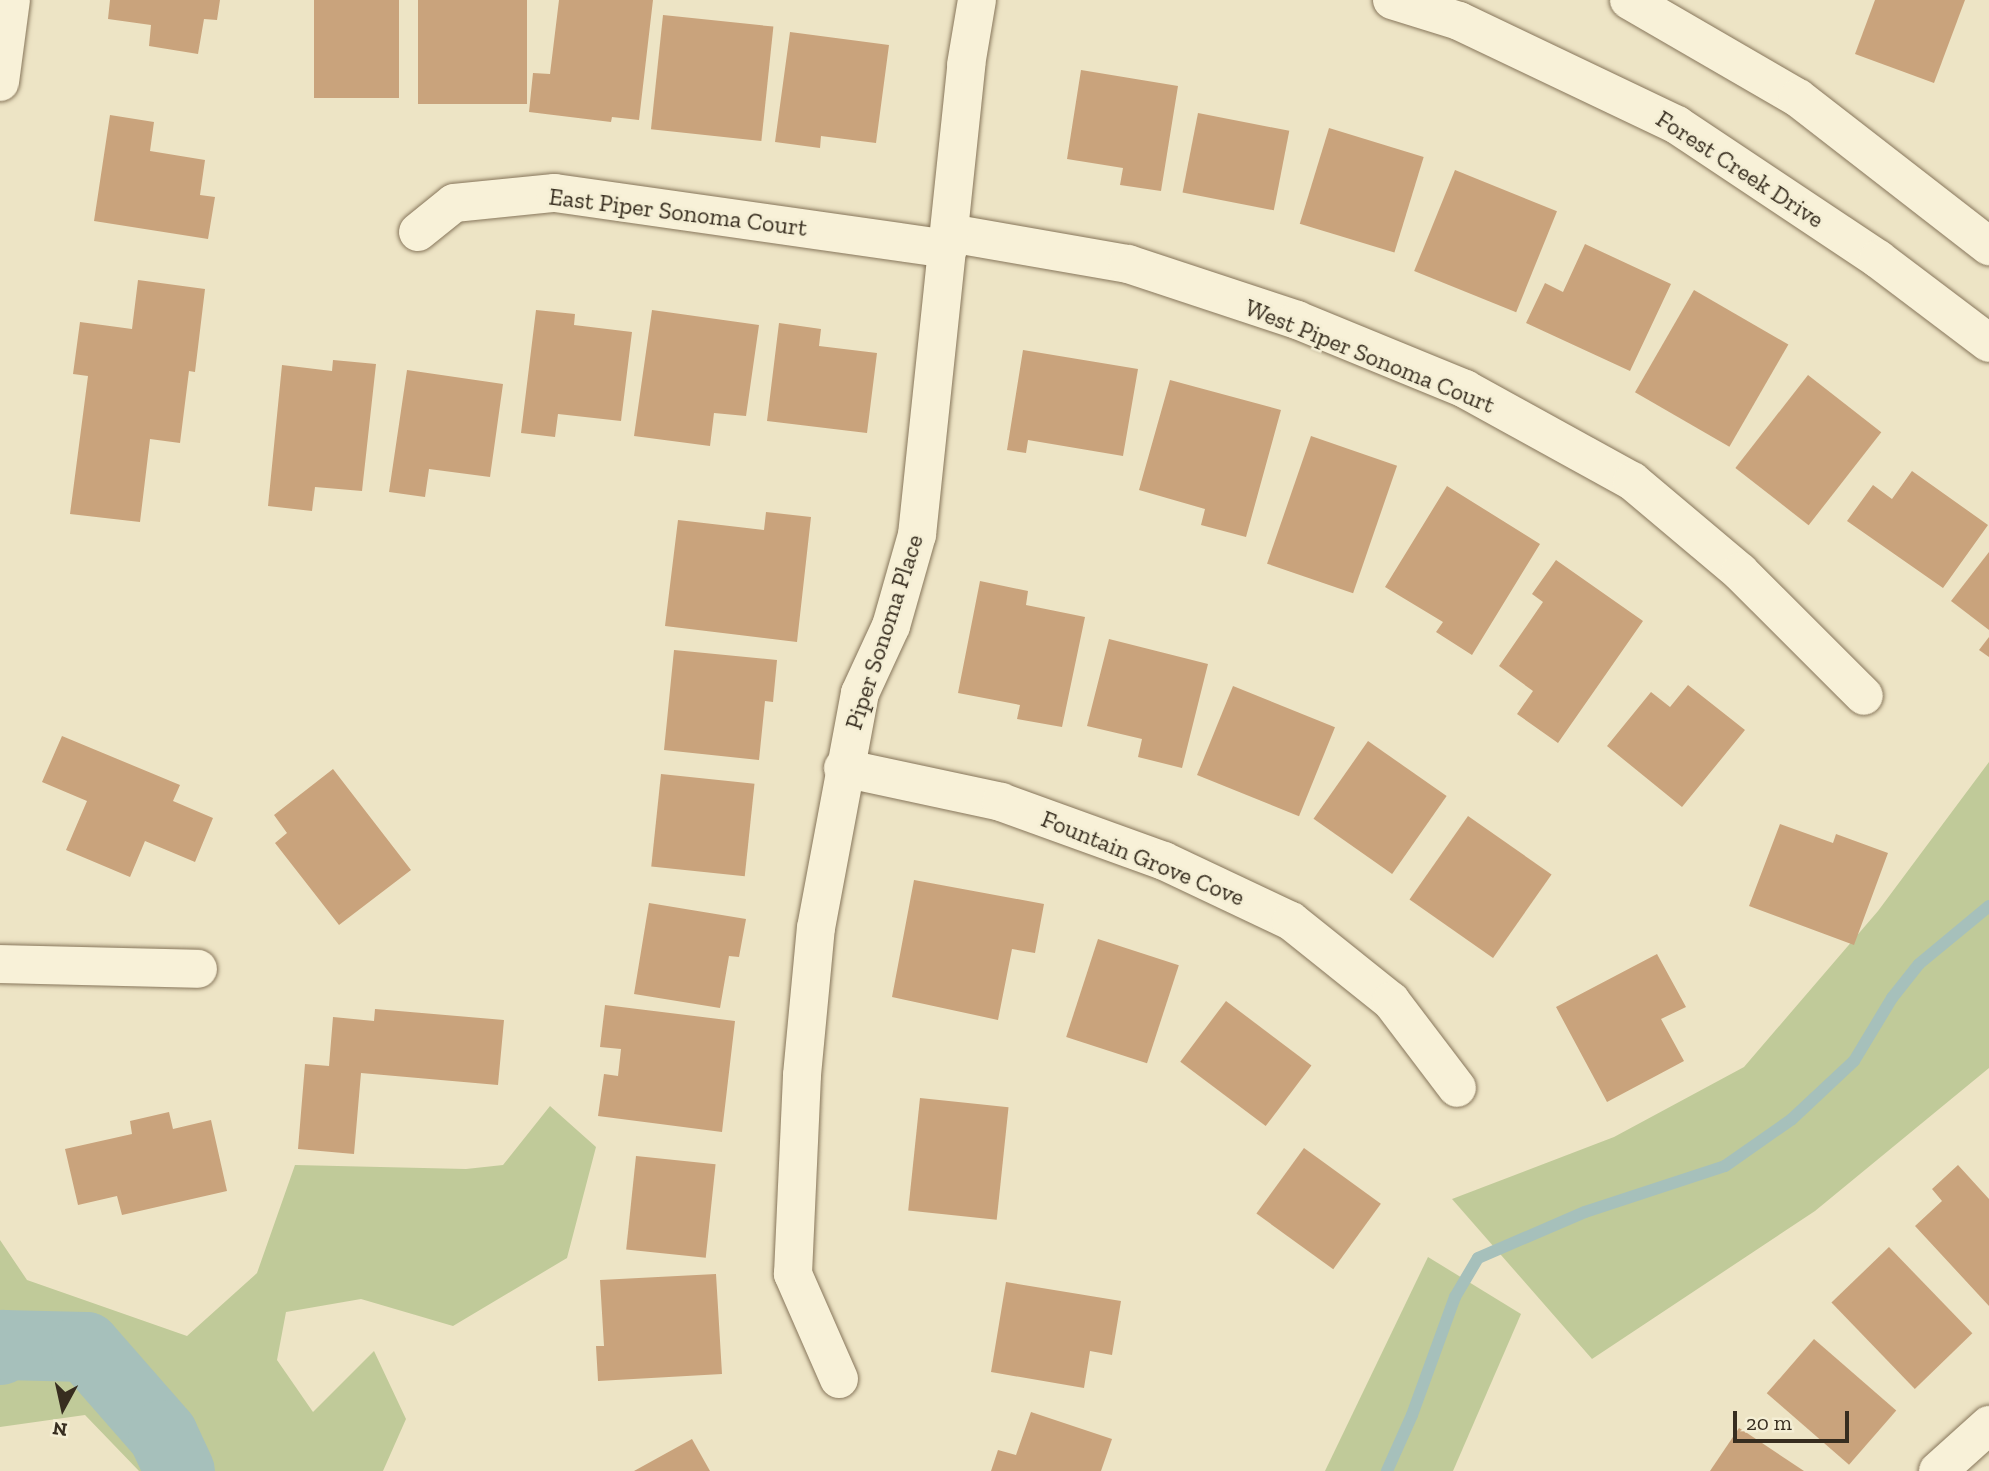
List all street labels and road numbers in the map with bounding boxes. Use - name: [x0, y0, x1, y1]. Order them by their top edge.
- street label: Forest Creek Drive: [1651, 104, 1829, 234]
- street label: East Piper Sonoma Court: [547, 182, 809, 242]
- street label: West Piper Sonoma Court: [1241, 293, 1499, 419]
- street label: Piper Sonoma Place: [839, 531, 929, 733]
- street label: Fountain Grove Cove: [1037, 804, 1249, 912]

